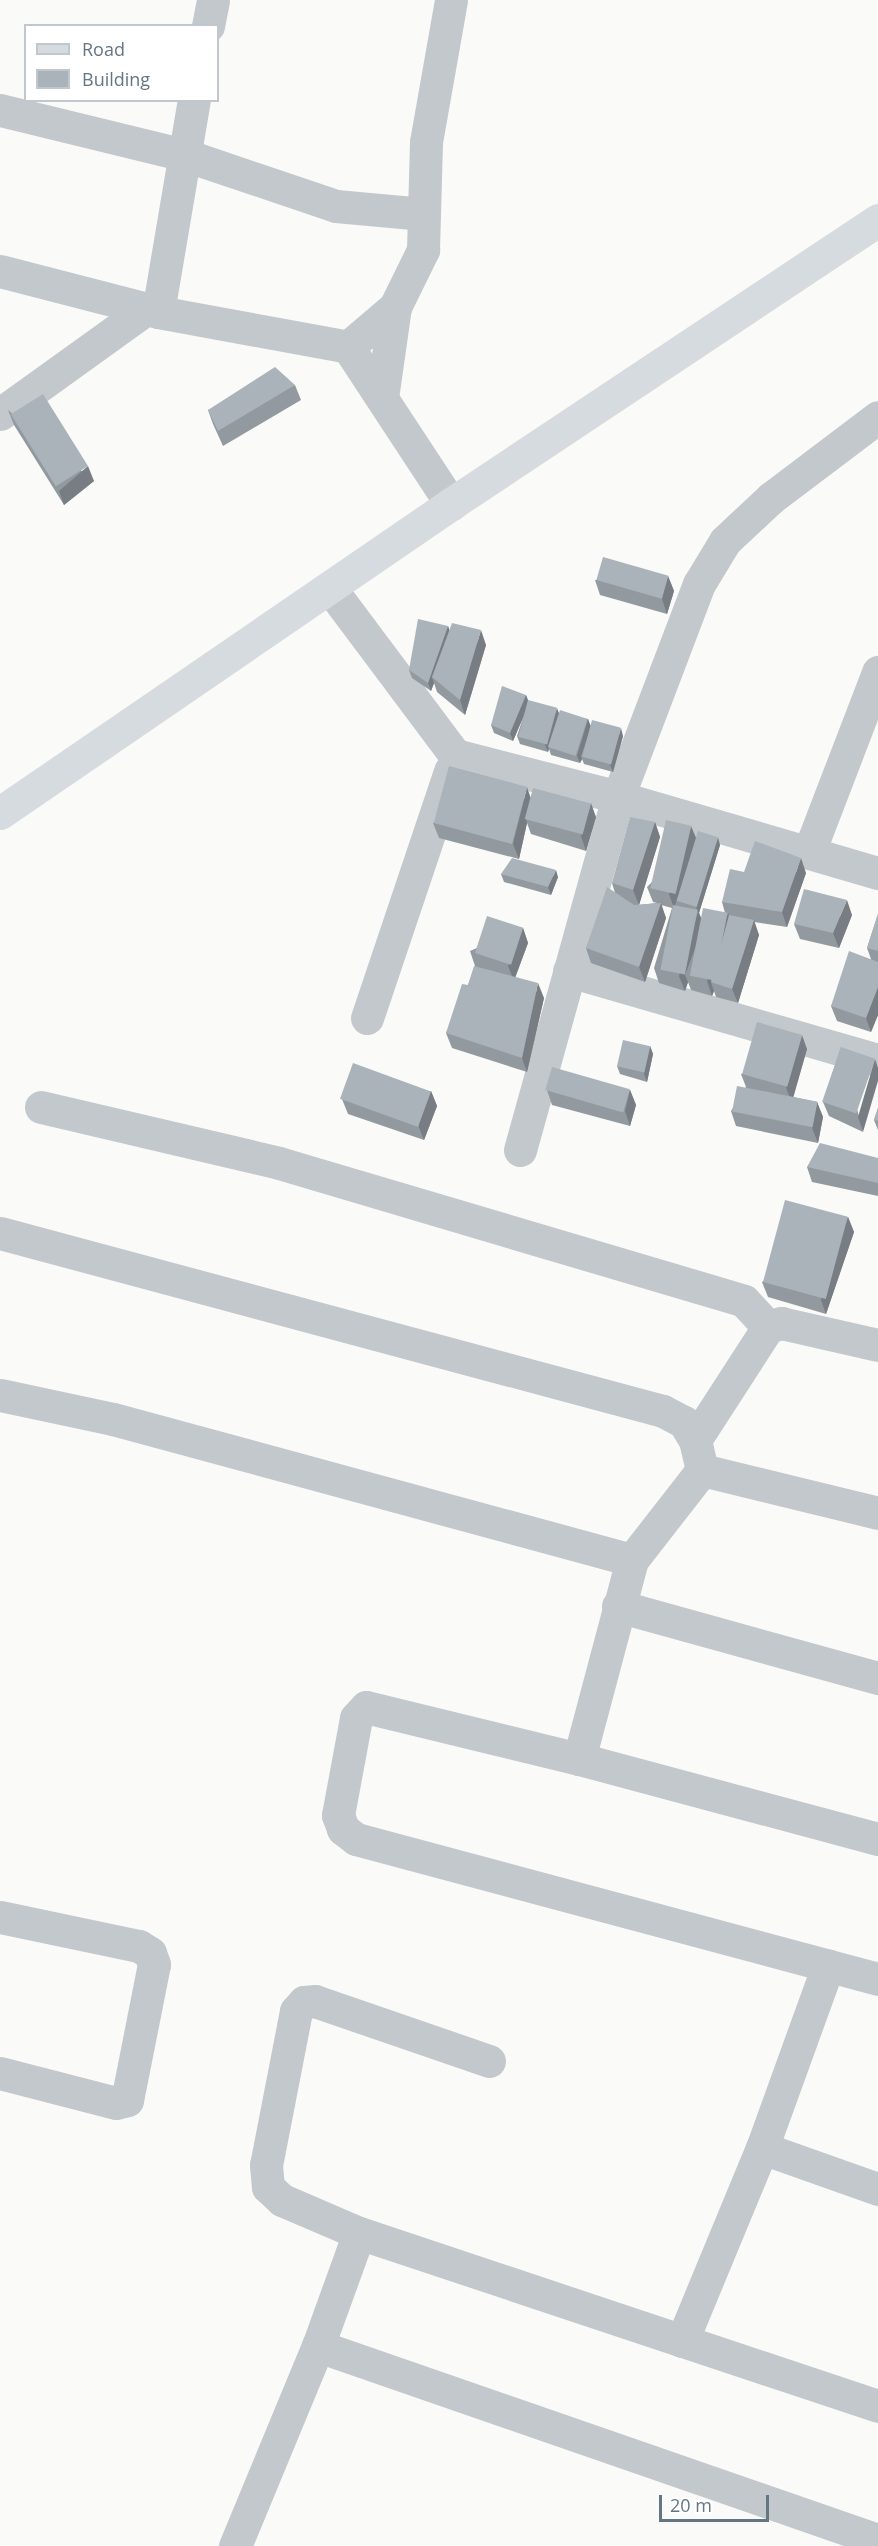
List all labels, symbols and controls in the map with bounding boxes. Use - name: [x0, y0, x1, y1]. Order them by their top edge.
- legend: [24, 24, 219, 102]
- text: Road: [82, 37, 125, 61]
- text: Building: [82, 67, 150, 91]
- scale bar: [662, 2483, 772, 2521]
- text: 20 m: [670, 2493, 712, 2517]

